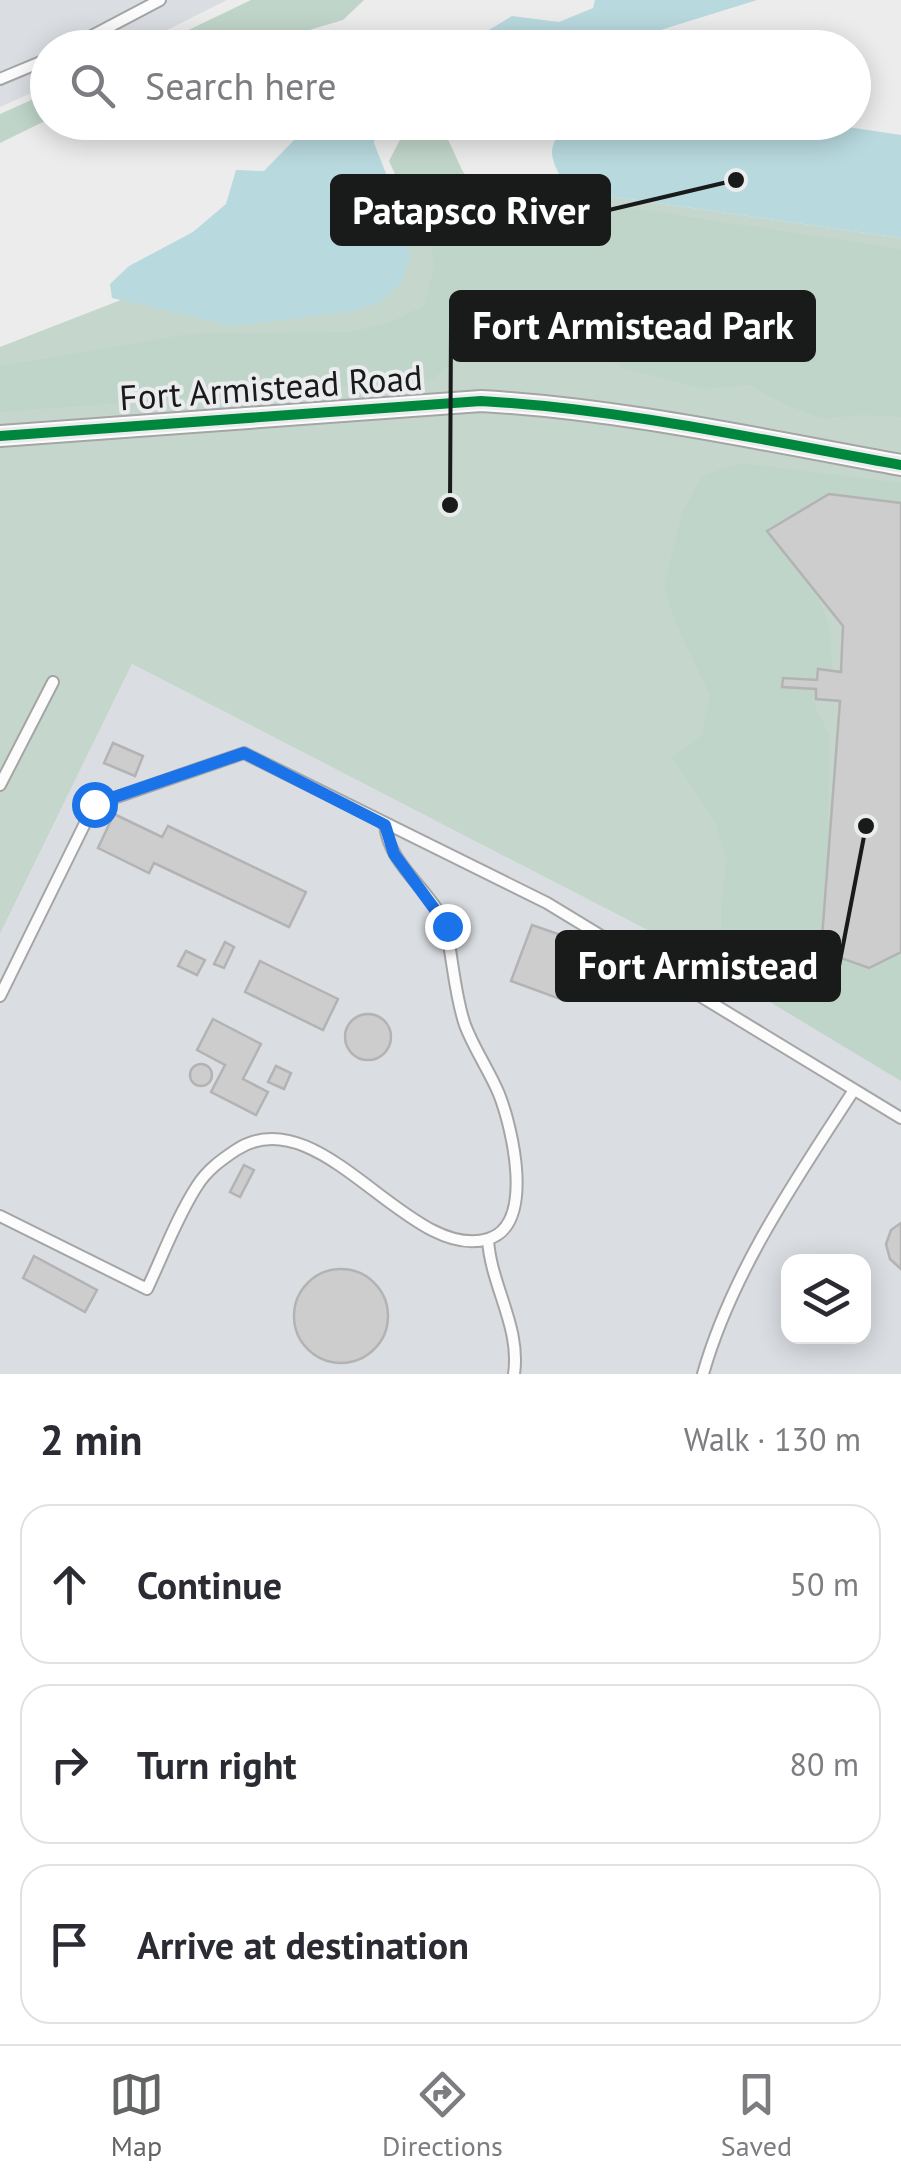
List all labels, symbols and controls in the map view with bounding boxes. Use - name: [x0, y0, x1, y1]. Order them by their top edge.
- search box: [30, 30, 871, 140]
- icon: search: [65, 58, 120, 113]
- text: Search here: [145, 61, 337, 110]
- callout: Patapsco River: [332, 176, 609, 244]
- text: Patapsco River: [352, 185, 590, 234]
- callout: Fort Armistead Park: [451, 292, 814, 360]
- text: Fort Armistead Park: [472, 300, 794, 349]
- street label: Fort Armistead Road: [118, 353, 424, 421]
- route start: [72, 782, 118, 828]
- route end: [425, 904, 471, 950]
- callout: Fort Armistead: [557, 932, 839, 1000]
- text: Fort Armistead: [578, 940, 818, 989]
- map controls: [781, 1254, 871, 1344]
- button: layers: [781, 1254, 871, 1344]
- text: 2 min: [40, 1412, 142, 1467]
- text: Walk · 130 m: [684, 1418, 861, 1460]
- icon: ahead: [42, 1557, 97, 1612]
- text: Continue: [137, 1560, 282, 1609]
- text: 50 m: [790, 1563, 859, 1605]
- icon: right: [42, 1737, 97, 1792]
- text: Turn right: [137, 1740, 297, 1789]
- text: 80 m: [790, 1743, 859, 1785]
- icon: arrive: [42, 1917, 97, 1972]
- text: Arrive at destination: [137, 1920, 469, 1969]
- tab: Map: [109, 2067, 164, 2164]
- tab: Directions: [382, 2067, 503, 2164]
- tab: Saved: [721, 2067, 792, 2164]

